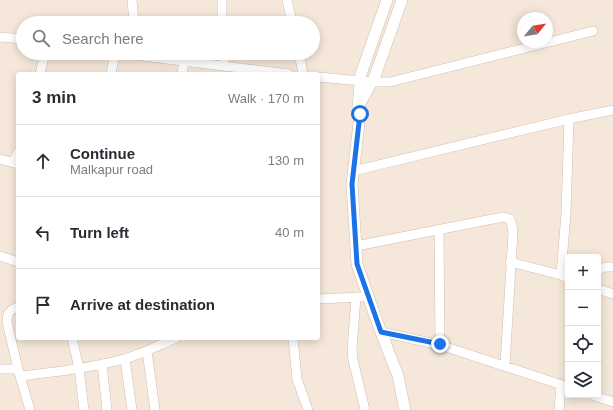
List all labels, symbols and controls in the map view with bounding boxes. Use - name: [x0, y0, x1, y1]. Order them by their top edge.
- north arrow: [517, 12, 553, 48]
- search box: [16, 16, 320, 60]
- icon: search: [30, 27, 52, 49]
- text: Search here: [62, 30, 144, 47]
- text: 3 min: [32, 88, 76, 107]
- text: Walk · 170 m: [228, 91, 304, 106]
- route start: [351, 105, 369, 123]
- text: Continue: [70, 145, 135, 162]
- icon: ahead: [32, 150, 54, 172]
- text: 130 m: [268, 153, 304, 168]
- text: Malkapur road: [70, 162, 153, 177]
- icon: left: [32, 222, 54, 244]
- text: Turn left: [70, 224, 129, 241]
- text: 40 m: [275, 225, 304, 240]
- map controls: [565, 254, 601, 398]
- button: +: [565, 254, 601, 290]
- button: −: [565, 290, 601, 326]
- icon: arrive: [32, 294, 54, 316]
- text: Arrive at destination: [70, 296, 215, 313]
- button: locate: [565, 326, 601, 362]
- route end: [431, 335, 449, 353]
- button: layers: [565, 362, 601, 398]

